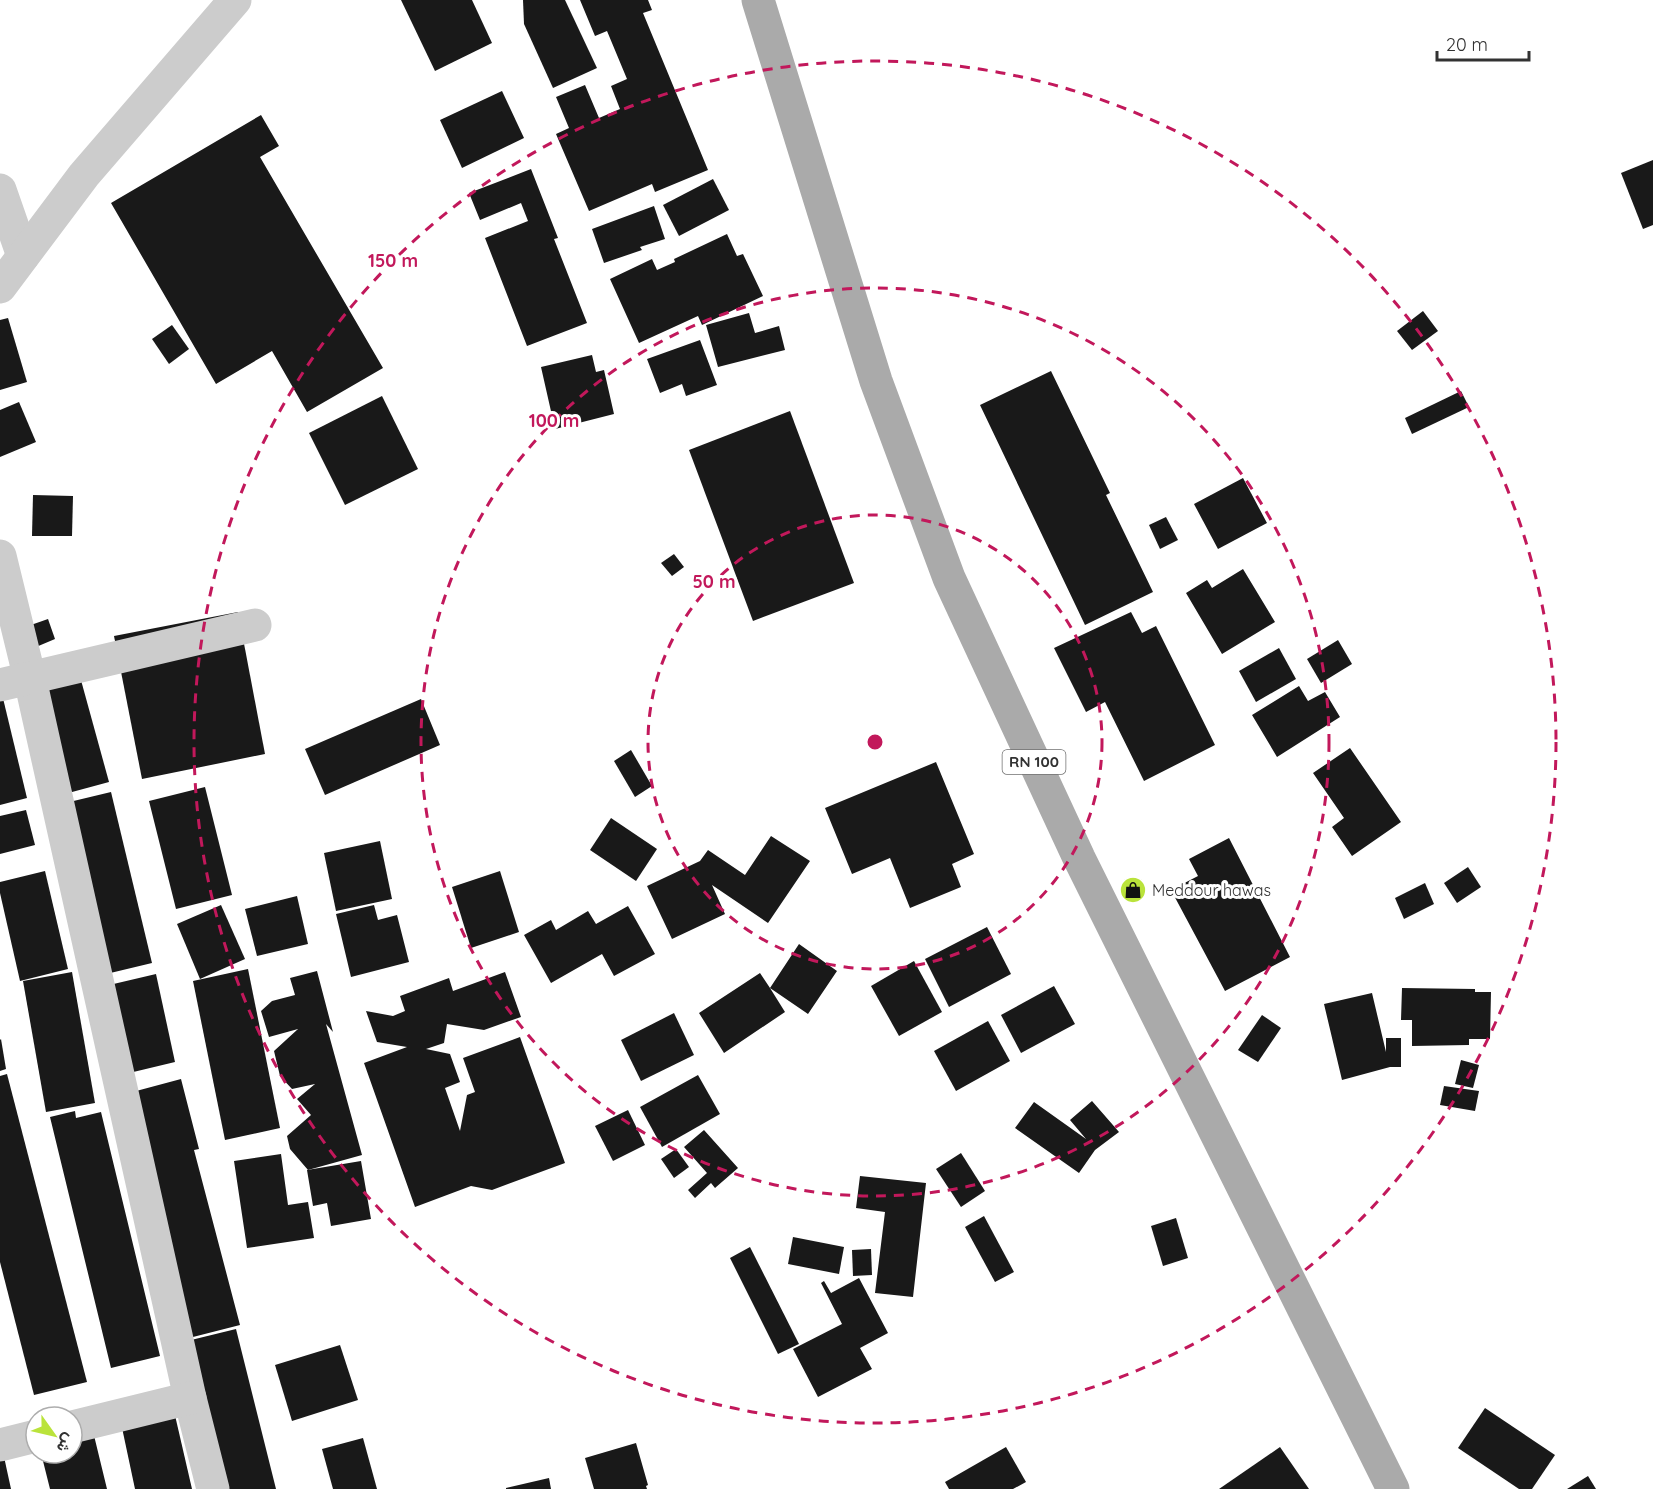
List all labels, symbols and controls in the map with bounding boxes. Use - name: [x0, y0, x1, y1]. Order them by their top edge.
- scale bar: [1437, 24, 1528, 62]
- text: 20 m: [1446, 33, 1488, 56]
- text: 150 m: [368, 249, 418, 272]
- text: 100 m: [529, 409, 579, 432]
- text: 50 m: [692, 570, 736, 593]
- centre of rings: [865, 732, 885, 752]
- road number: RN 100: [1002, 750, 1066, 774]
- shop icon: Meddour hawas: [1118, 875, 1148, 905]
- place label: Meddour hawas: [1152, 880, 1271, 900]
- north arrow: [24, 1405, 84, 1465]
- text: ش: [53, 1430, 80, 1457]

